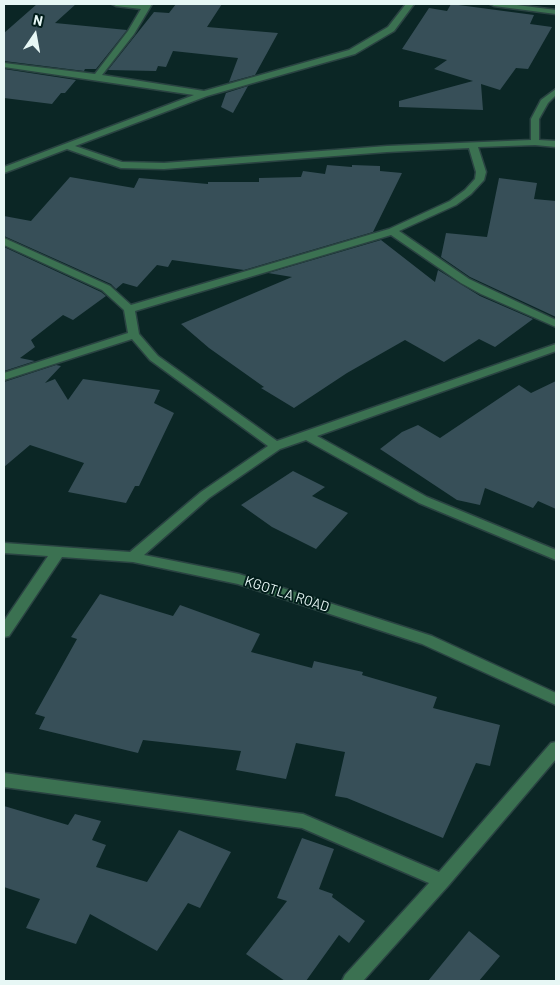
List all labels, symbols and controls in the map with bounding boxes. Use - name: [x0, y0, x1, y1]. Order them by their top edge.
- north arrow: [10, 10, 60, 60]
- text: N: [32, 11, 45, 29]
- street label: KGOTLA ROAD: [243, 572, 331, 616]

